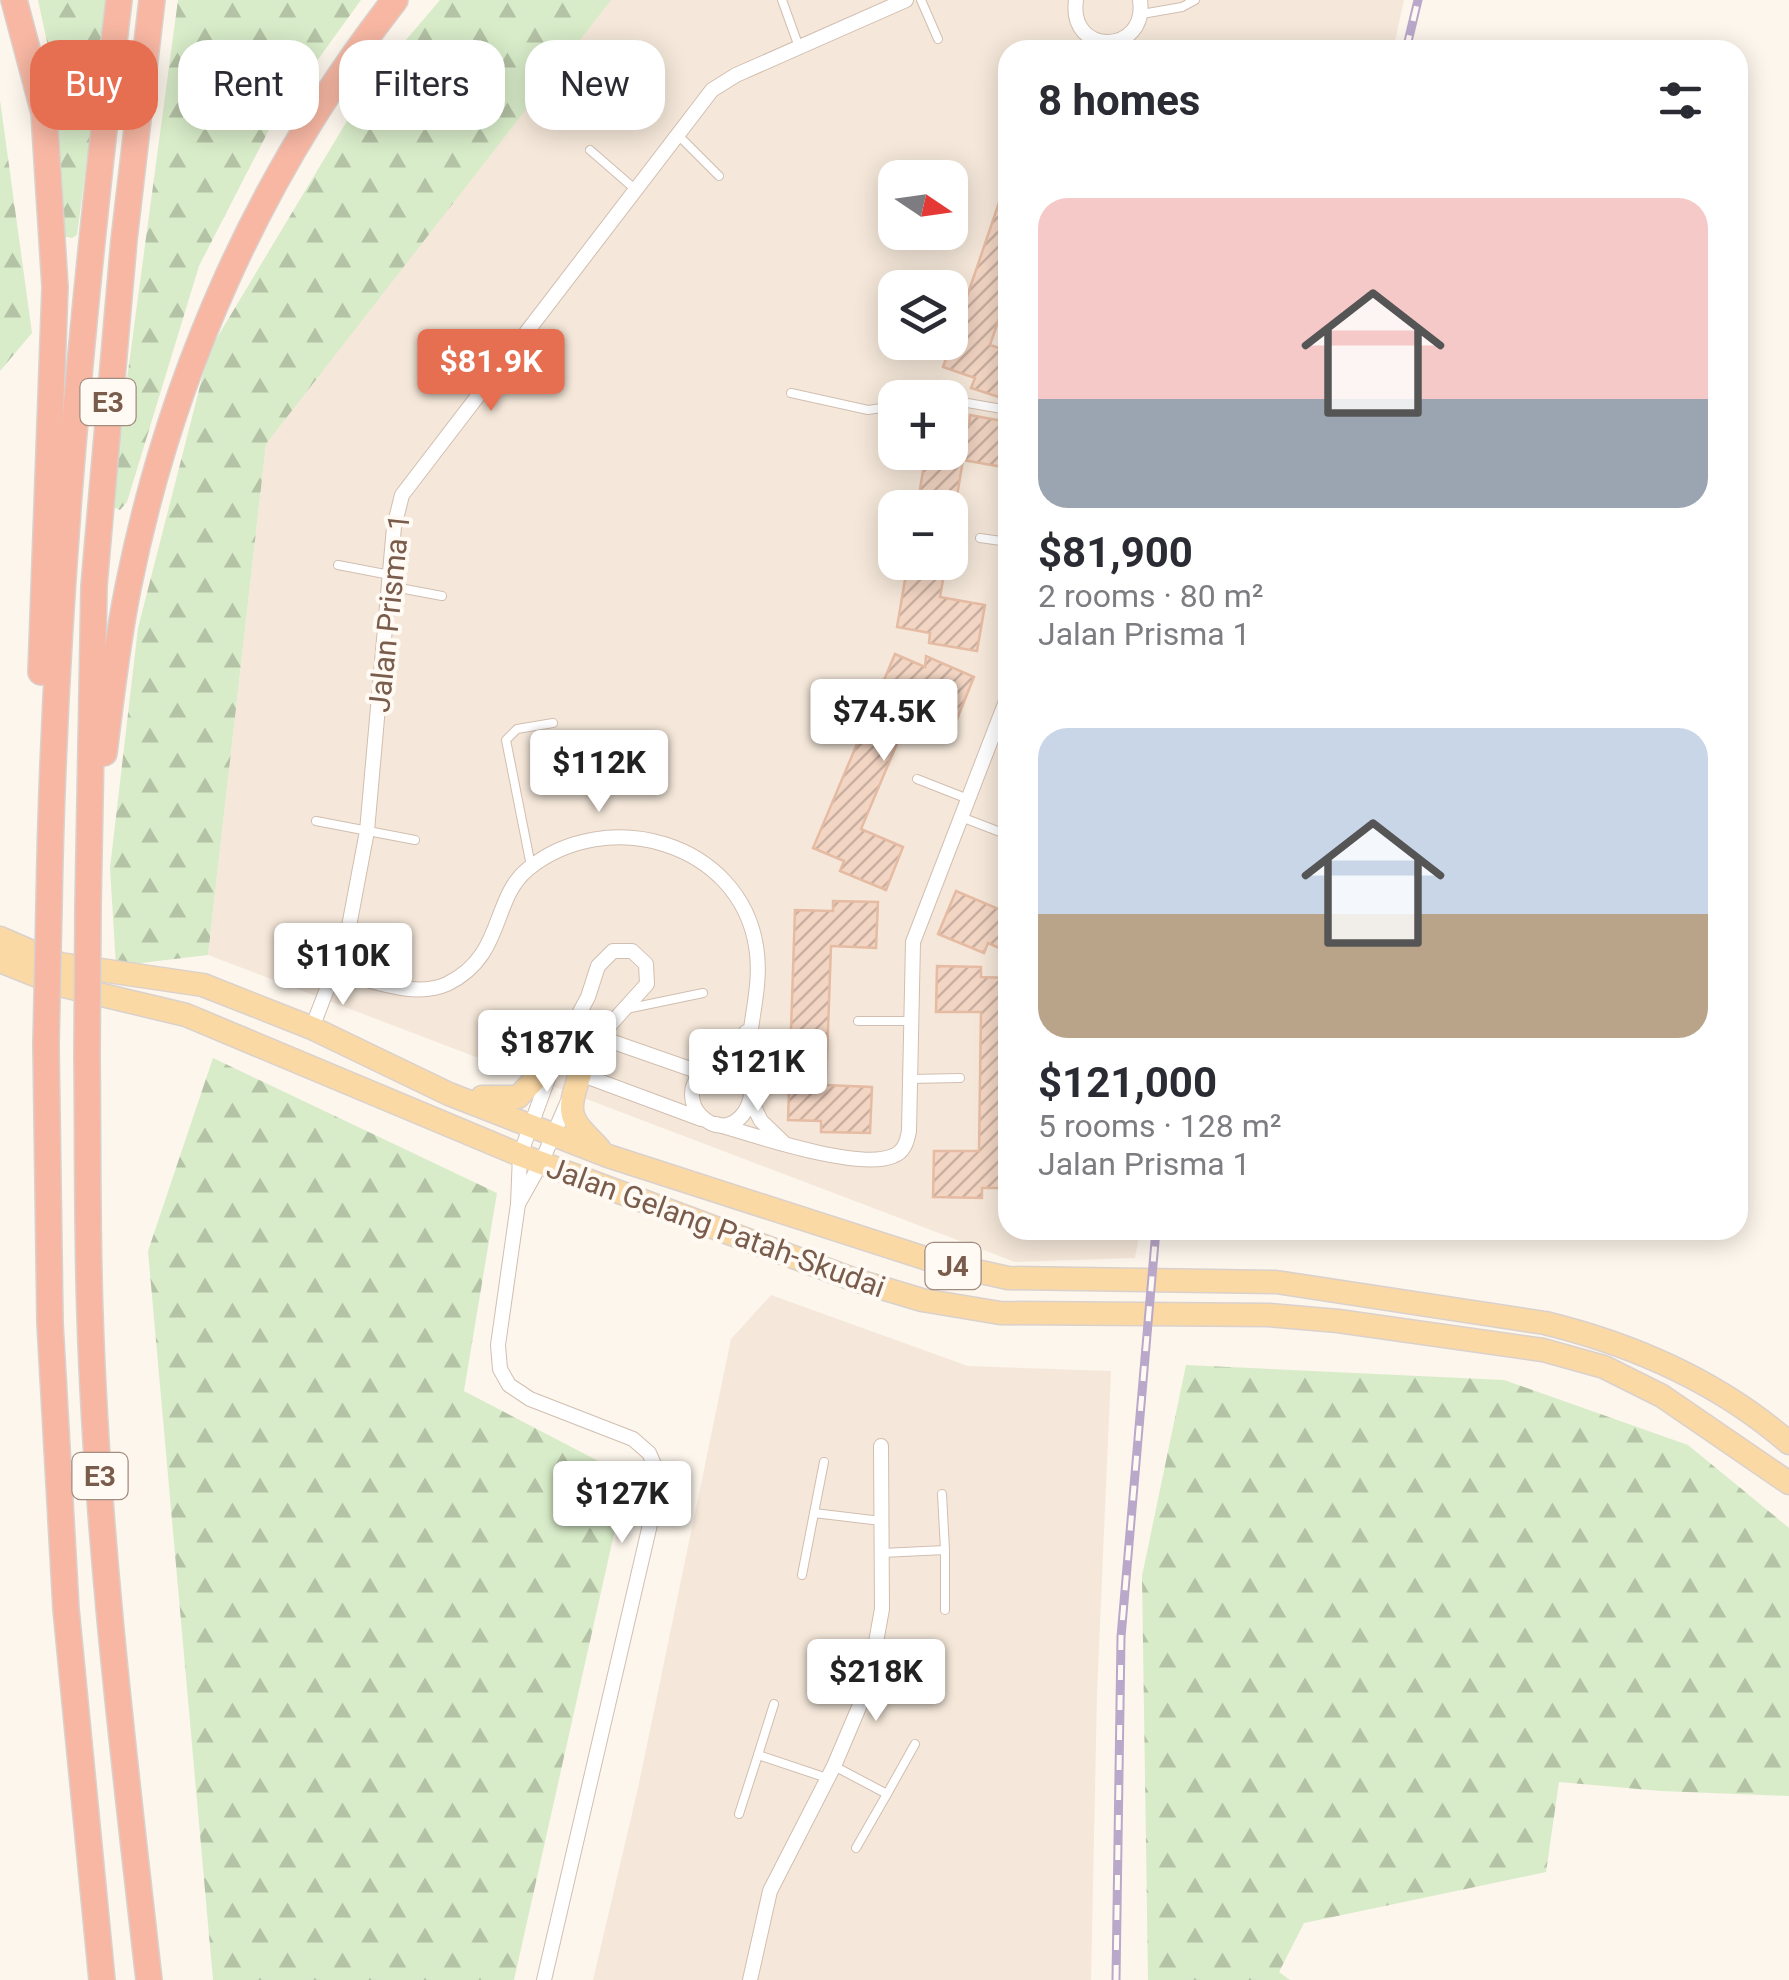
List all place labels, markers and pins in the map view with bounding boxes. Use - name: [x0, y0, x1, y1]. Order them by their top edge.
- pin: $81.9K: [410, 329, 572, 414]
- pin: $74.5K: [803, 679, 965, 764]
- pin: $112K: [529, 730, 669, 815]
- pin: $110K: [273, 923, 413, 1008]
- pin: $187K: [477, 1010, 617, 1095]
- pin: $121K: [688, 1029, 828, 1114]
- pin: $127K: [552, 1461, 692, 1546]
- pin: $218K: [806, 1639, 946, 1724]

